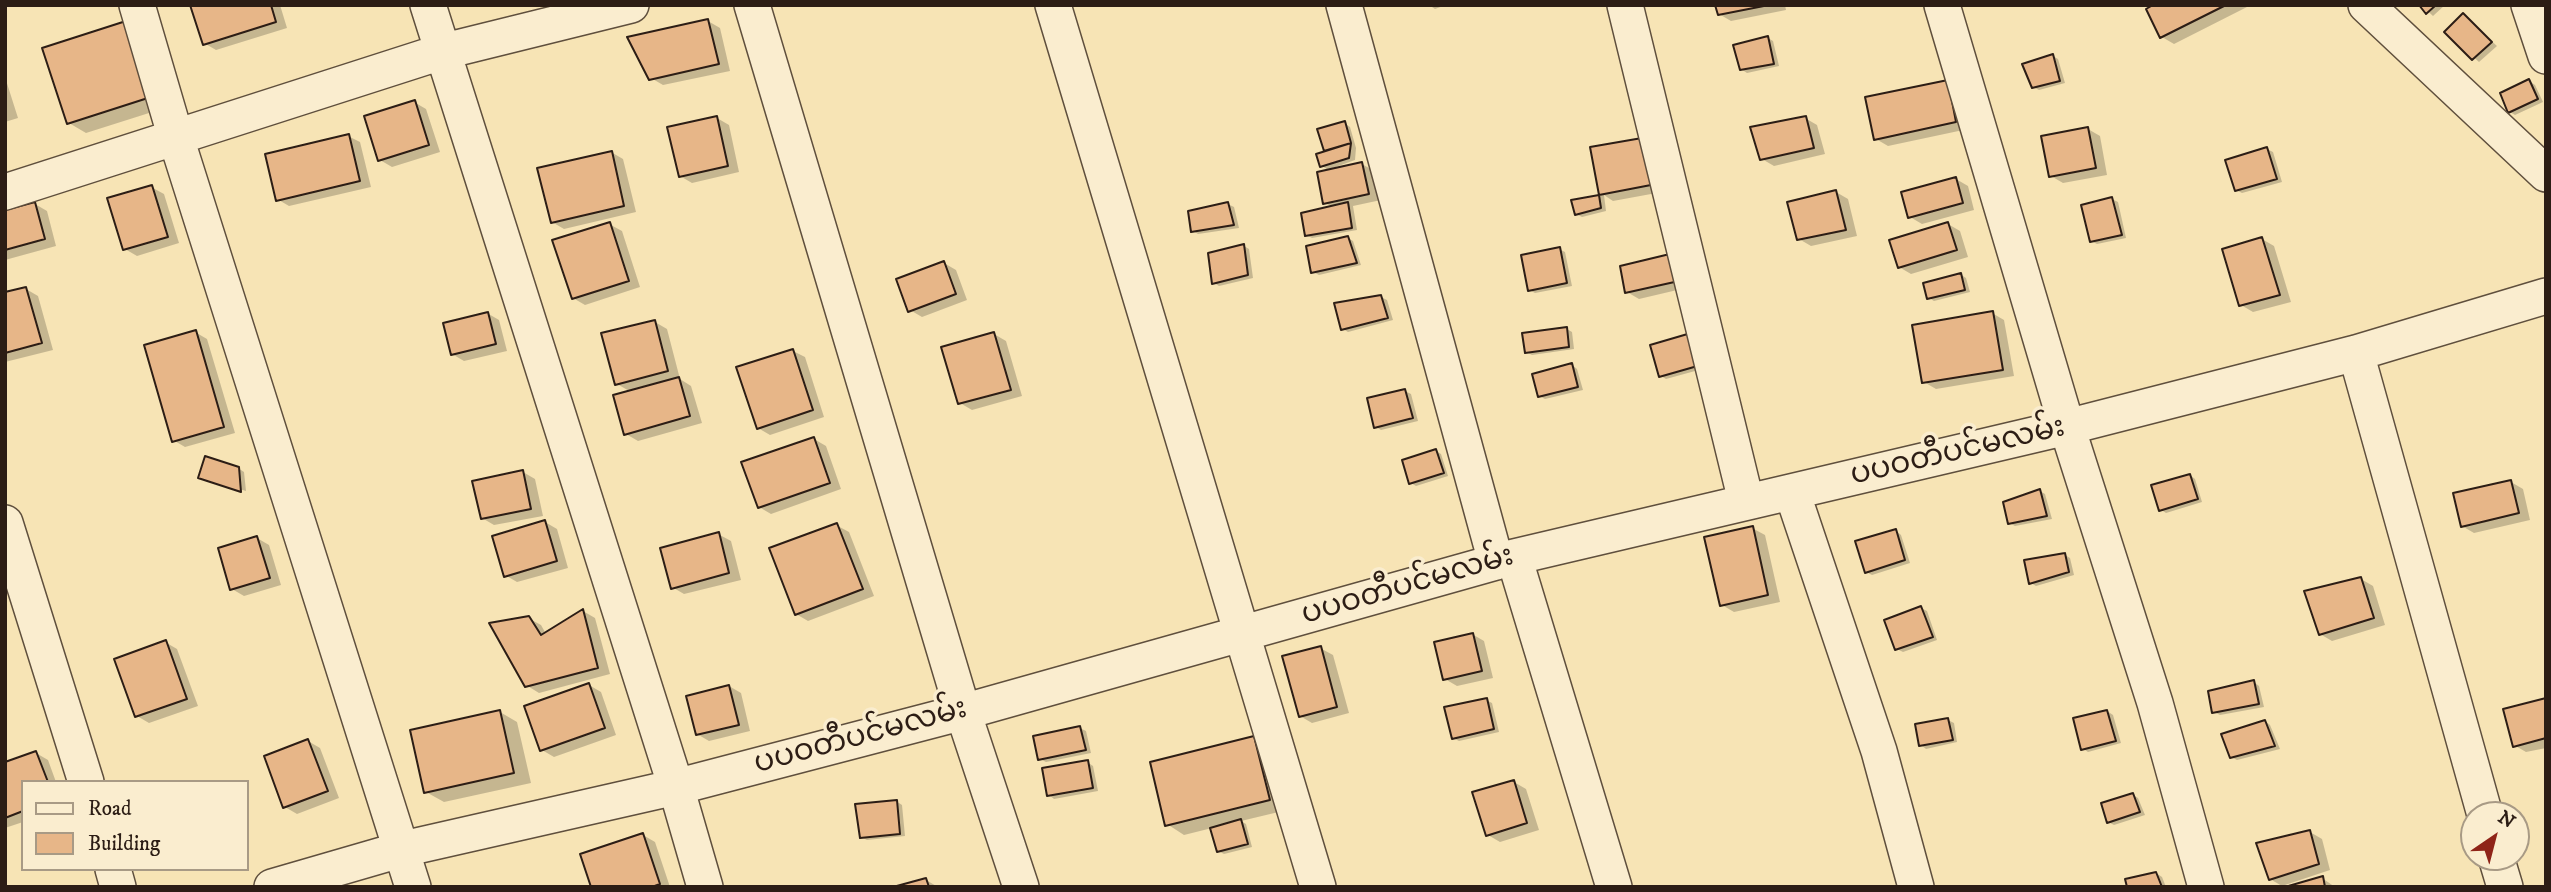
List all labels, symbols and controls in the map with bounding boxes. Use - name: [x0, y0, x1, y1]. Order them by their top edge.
- street label: ပပဝတီပင်မလမ်း: [1847, 411, 2069, 495]
- street label: ပပဝတီပင်မလမ်း: [1298, 540, 1518, 634]
- street label: ပပဝတီပင်မလမ်း: [751, 692, 971, 784]
- legend: [21, 780, 248, 871]
- text: Road: [88, 796, 132, 822]
- north arrow: [2460, 801, 2530, 871]
- text: N: [2493, 806, 2519, 834]
- text: Building: [88, 831, 160, 857]

